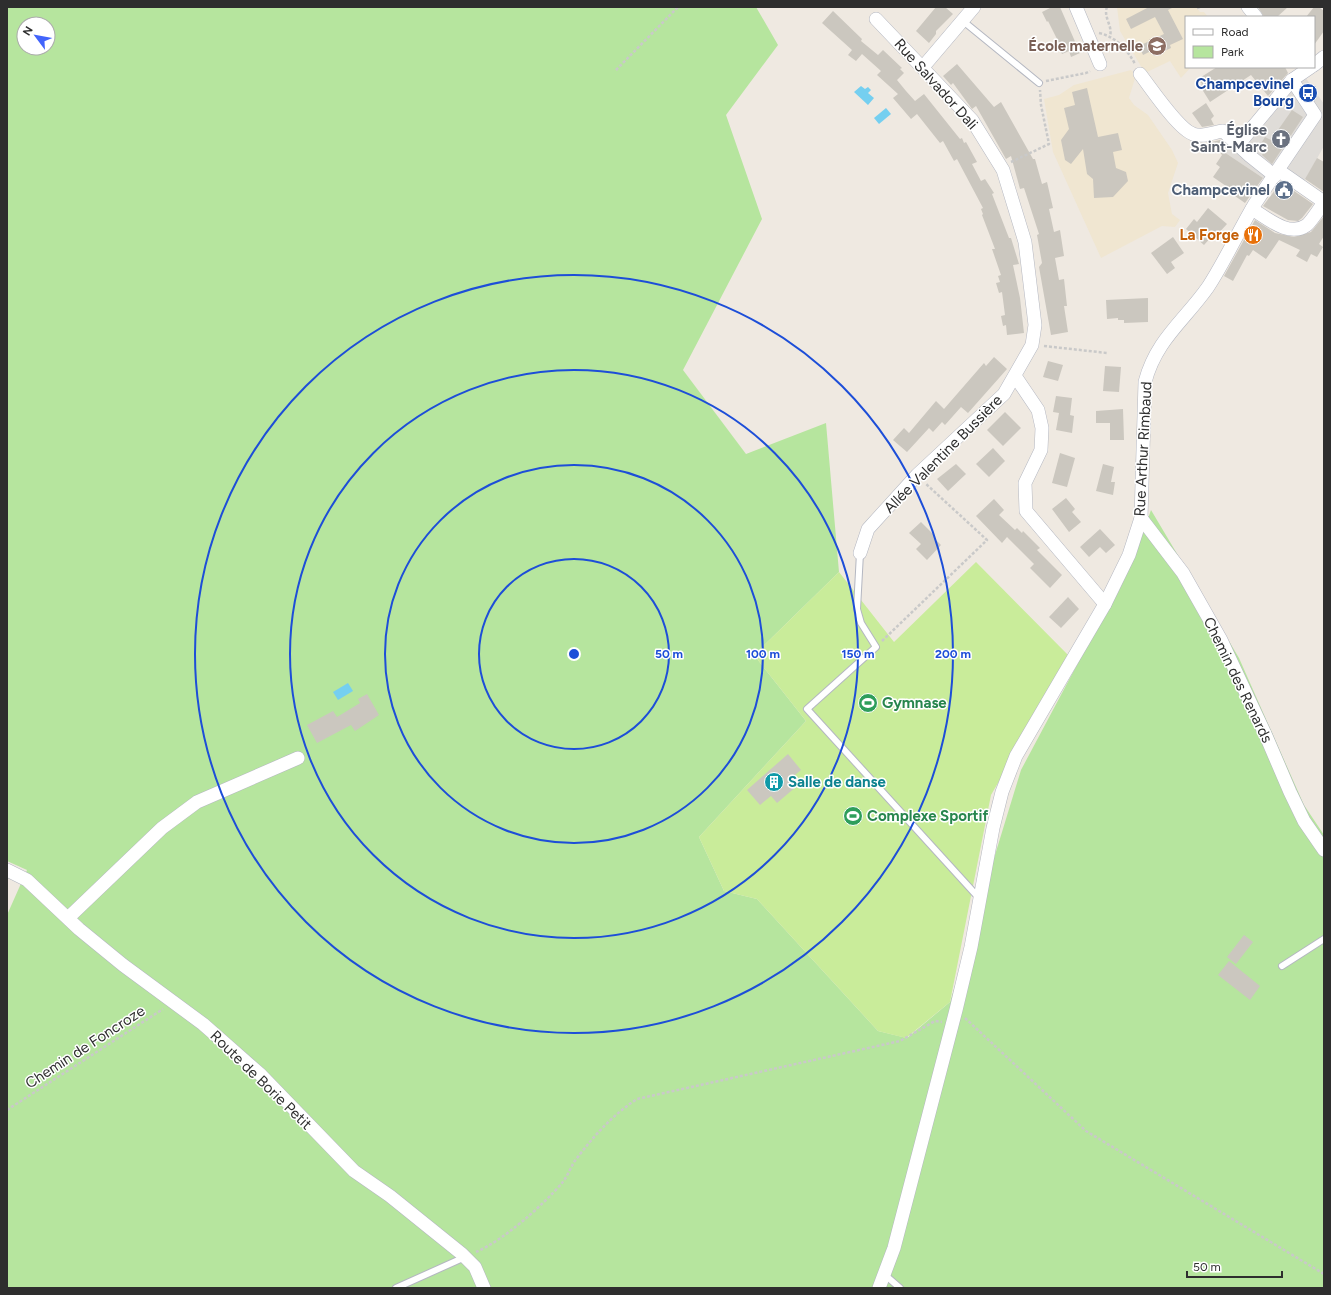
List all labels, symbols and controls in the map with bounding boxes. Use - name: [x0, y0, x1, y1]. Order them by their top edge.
- north arrow: [16, 16, 56, 56]
- legend: [1185, 16, 1315, 68]
- text: N: [20, 24, 36, 38]
- text: Road: [1221, 25, 1249, 39]
- street label: Rue Salvador Dali: [890, 35, 982, 133]
- school or university icon: École maternelle: [1146, 35, 1168, 57]
- place label: École maternelle: [1028, 37, 1144, 55]
- text: Park: [1221, 45, 1244, 59]
- place label: Champcevinel Bourg: [1196, 75, 1294, 110]
- bus stop icon: Champcevinel Bourg: [1297, 82, 1319, 104]
- place label: Église Saint-Marc: [1191, 121, 1268, 156]
- church icon: Église Saint-Marc: [1270, 128, 1292, 150]
- public building icon: Champcevinel: [1273, 179, 1295, 201]
- place label: Champcevinel: [1172, 181, 1270, 199]
- restaurant icon: La Forge: [1242, 224, 1264, 246]
- place label: La Forge: [1179, 226, 1240, 244]
- street label: Rue Arthur Rimbaud: [1130, 381, 1156, 517]
- street label: Allée Valentine Bussière: [880, 391, 1006, 517]
- street label: Chemin des Renards: [1200, 614, 1276, 746]
- centre of rings: [567, 647, 581, 661]
- text: 50 m: [655, 647, 683, 661]
- text: 100 m: [746, 647, 780, 661]
- text: 150 m: [841, 647, 875, 661]
- text: 200 m: [935, 647, 971, 661]
- sports icon: Gymnase: [857, 692, 879, 714]
- place label: Gymnase: [882, 694, 947, 712]
- building icon: Salle de danse: [763, 771, 785, 793]
- place label: Salle de danse: [788, 773, 887, 791]
- sports icon: Complexe Sportif: [842, 805, 864, 827]
- place label: Complexe Sportif: [867, 807, 989, 825]
- street label: Chemin de Foncroze: [22, 1002, 148, 1092]
- street label: Route de Borie Petit: [206, 1027, 316, 1133]
- scale bar: [1187, 1253, 1282, 1279]
- text: 50 m: [1193, 1260, 1221, 1274]

